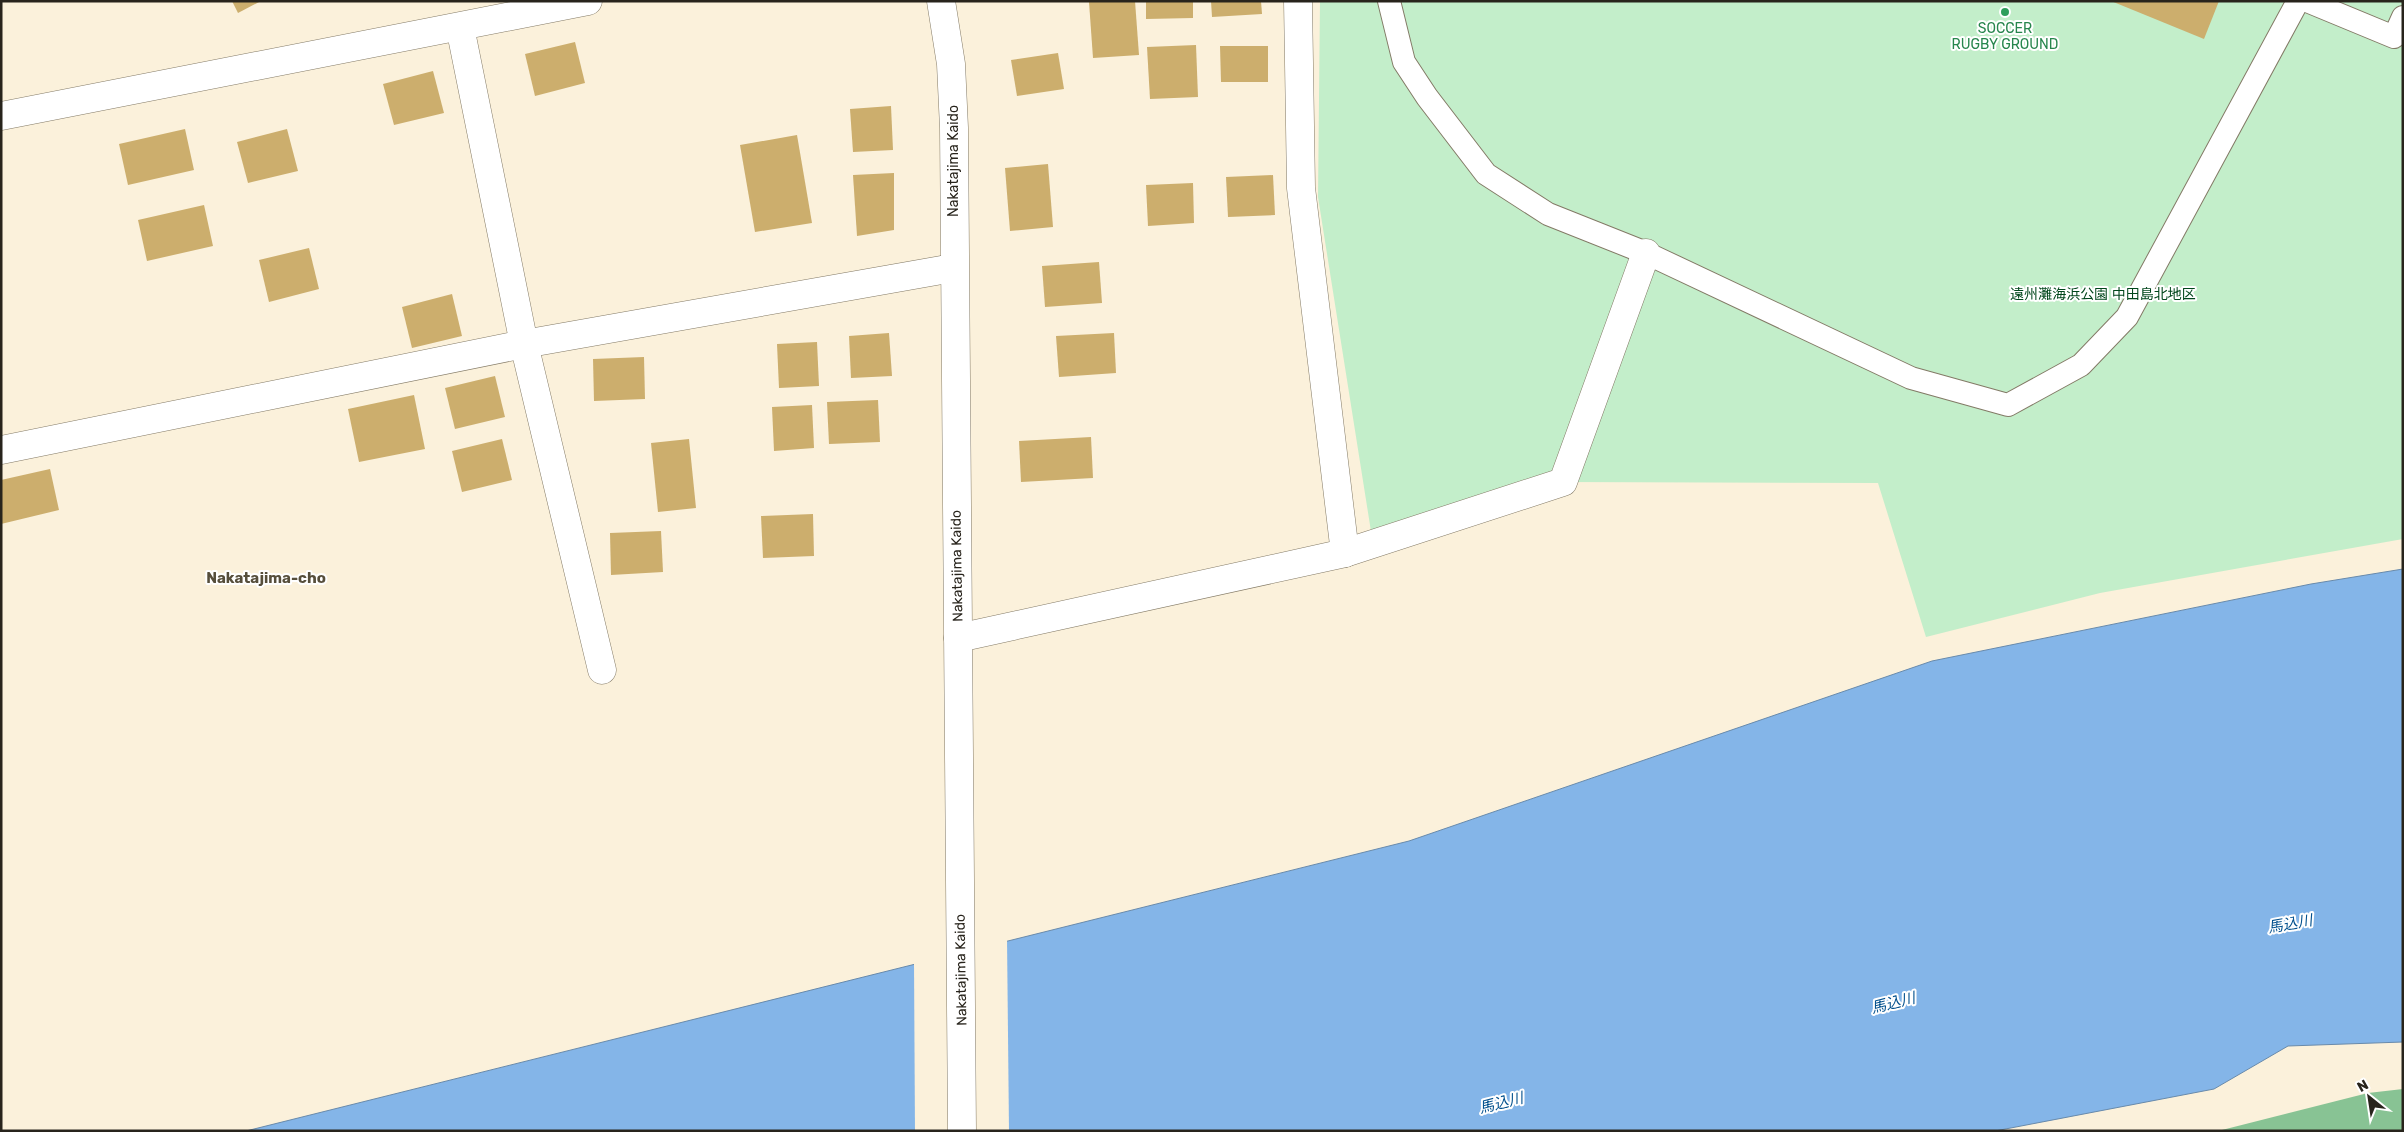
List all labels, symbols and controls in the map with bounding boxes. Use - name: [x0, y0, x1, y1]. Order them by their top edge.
- marker: SOCCER RUGBY GROUND: [1999, 6, 2011, 18]
- place label: SOCCER RUGBY GROUND: [1951, 20, 2059, 53]
- street label: Nakatajima Kaido: [945, 105, 962, 217]
- park label: 遠州灘海浜公園 中田島北地区: [2010, 286, 2196, 303]
- street label: Nakatajima Kaido: [948, 510, 966, 622]
- district label: Nakatajima-cho: [206, 569, 326, 587]
- water label: 馬込川: [2266, 911, 2316, 937]
- street label: Nakatajima Kaido: [952, 914, 970, 1026]
- water label: 馬込川: [1869, 988, 1919, 1017]
- north arrow: [2344, 1072, 2394, 1122]
- text: N: [2354, 1076, 2371, 1096]
- water label: 馬込川: [1477, 1088, 1527, 1117]

